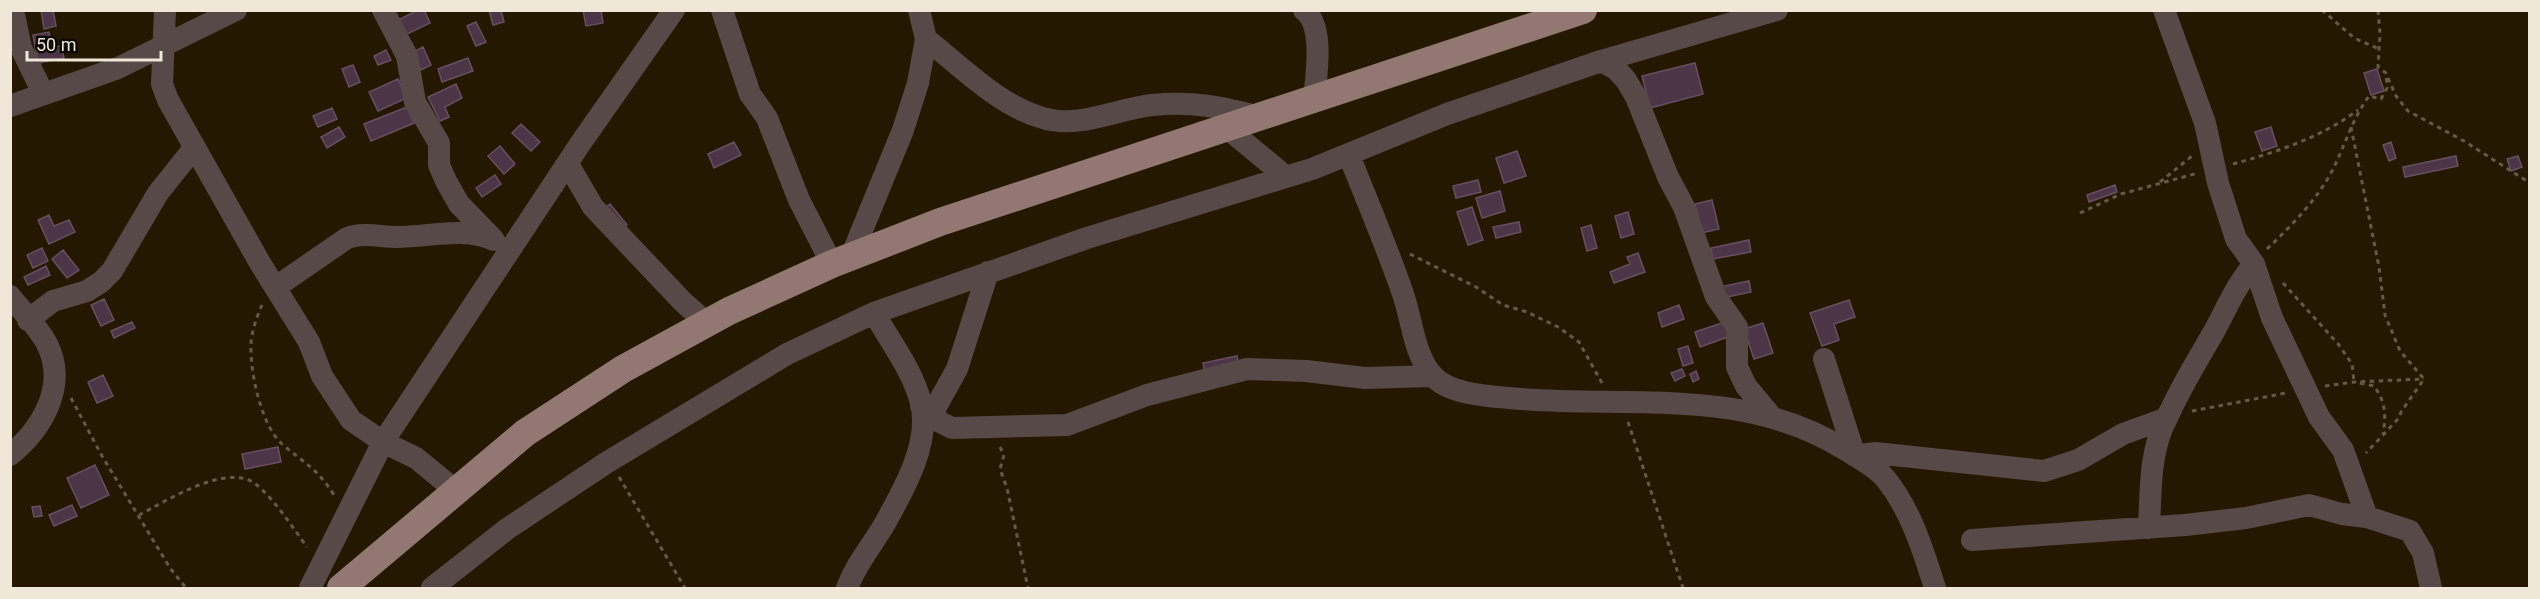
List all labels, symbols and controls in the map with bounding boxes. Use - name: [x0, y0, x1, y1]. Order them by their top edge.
- scale bar: [27, 24, 160, 62]
- text: 50 m: [36, 34, 76, 55]

